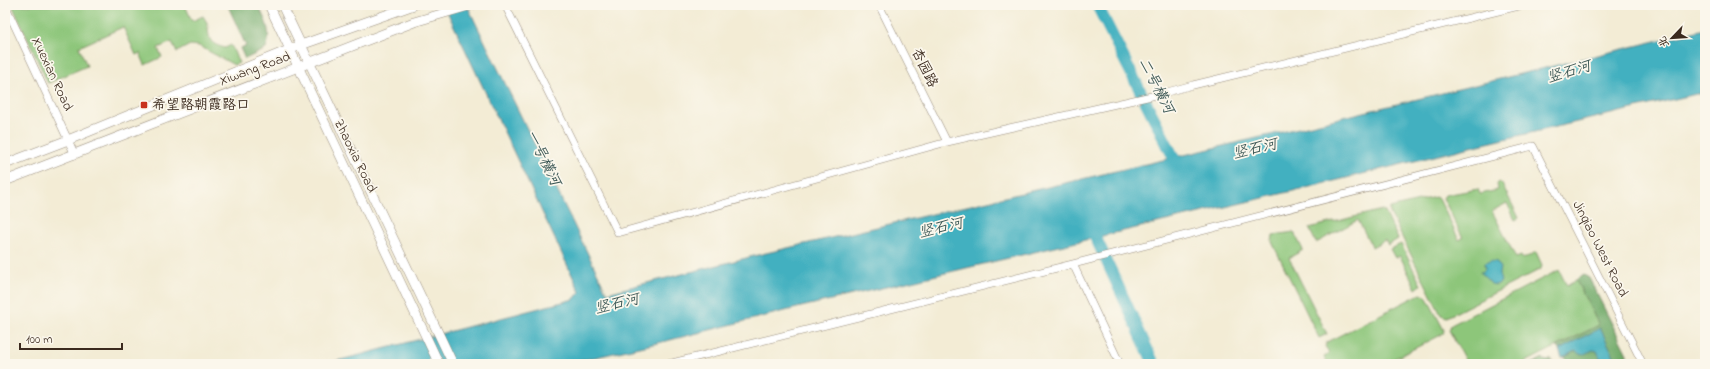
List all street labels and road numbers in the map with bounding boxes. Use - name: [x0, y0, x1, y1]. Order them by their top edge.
- street label: Xuexian Road: [26, 34, 78, 115]
- street label: 杏园路: [905, 45, 943, 91]
- street label: Xiwang Road: [216, 46, 294, 93]
- street label: Zhaoxia Road: [328, 116, 382, 197]
- street label: Jinqiao West Road: [1567, 197, 1633, 301]

